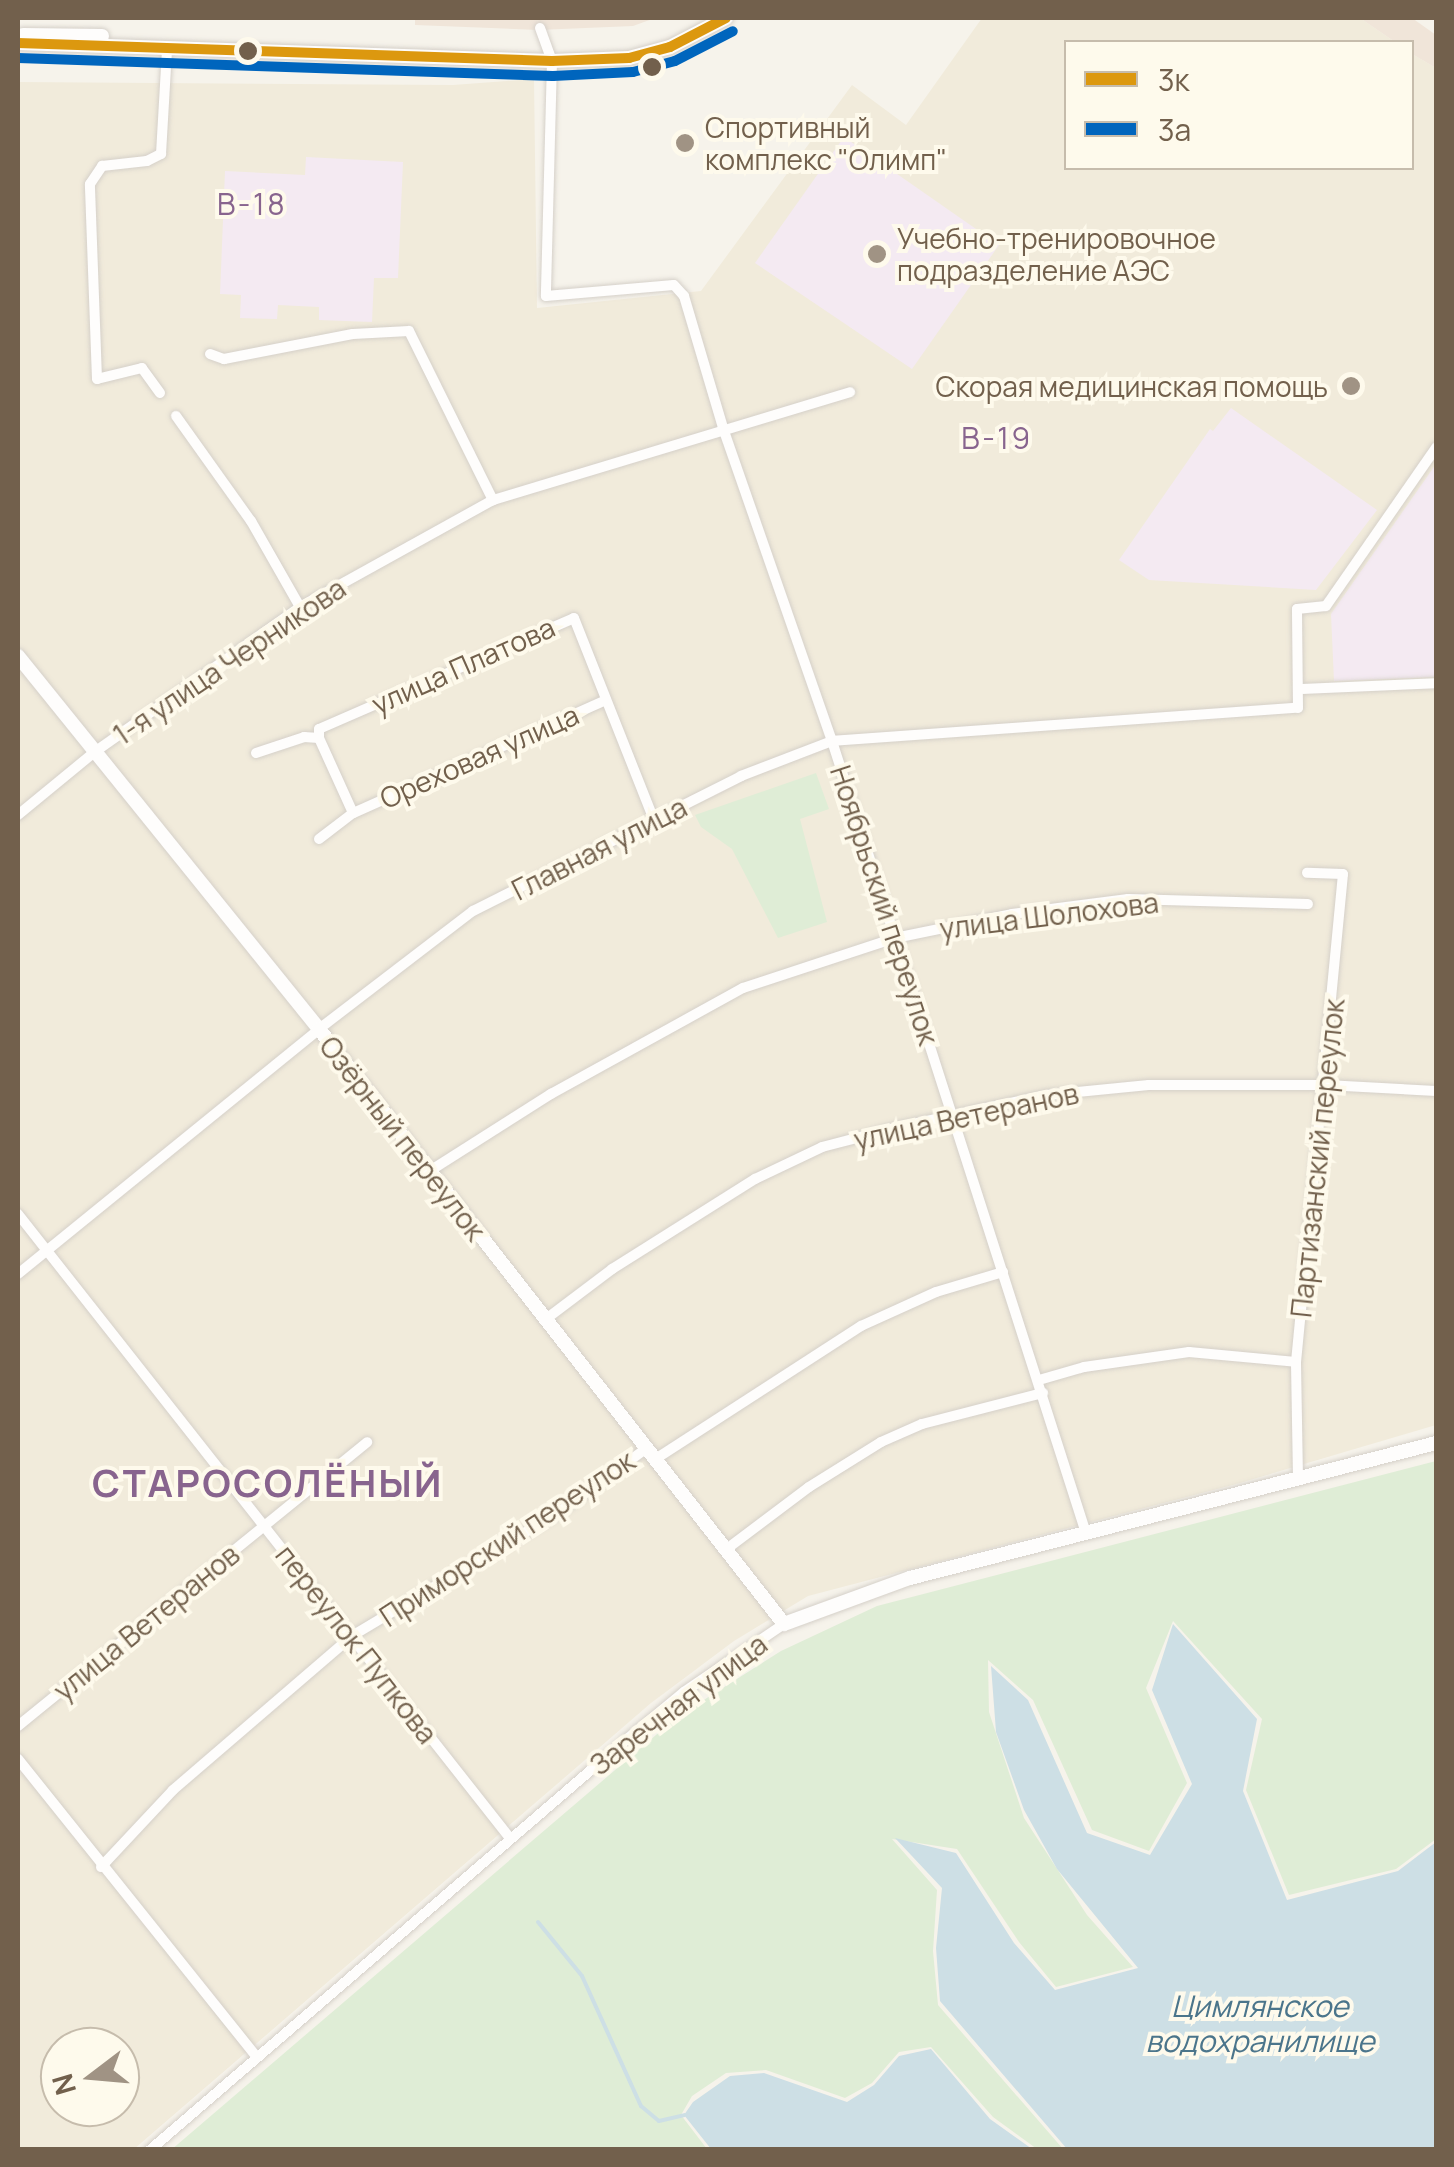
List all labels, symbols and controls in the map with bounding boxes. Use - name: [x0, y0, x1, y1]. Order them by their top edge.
- legend: [1064, 40, 1414, 170]
- unlabelled marker: [238, 41, 258, 61]
- unlabelled marker: [642, 57, 662, 77]
- text: 3к: [1158, 59, 1189, 100]
- text: 3а: [1158, 109, 1191, 150]
- place label: Спортивный комплекс "Олимп": [705, 110, 947, 176]
- marker: Спортивный комплекс "Олимп": [674, 132, 696, 154]
- district label: В-18: [217, 186, 287, 222]
- place label: Учебно-тренировочное подразделение АЭС: [897, 221, 1216, 287]
- marker: Учебно-тренировочное подразделение АЭС: [866, 243, 888, 265]
- place label: Скорая медицинская помощь: [935, 369, 1328, 403]
- marker: Скорая медицинская помощь: [1338, 373, 1364, 399]
- district label: В-19: [961, 420, 1033, 456]
- street label: 1-я улица Черникова: [107, 571, 351, 751]
- street label: улица Платова: [366, 610, 560, 720]
- street label: Ореховая улица: [374, 697, 584, 815]
- street label: Ноябрьский переулок: [824, 761, 946, 1049]
- street label: Главная улица: [506, 790, 692, 906]
- street label: улица Шолохова: [938, 885, 1160, 945]
- street label: Партизанский переулок: [1284, 997, 1350, 1319]
- street label: Озёрный переулок: [313, 1029, 493, 1247]
- street label: улица Ветеранов: [851, 1076, 1081, 1156]
- street label: Приморский переулок: [373, 1443, 641, 1633]
- district label: СТАРОCОЛЁНЫЙ: [92, 1460, 444, 1506]
- street label: улица Ветеранов: [47, 1537, 245, 1707]
- street label: переулок Пупкова: [269, 1538, 445, 1750]
- street label: Заречная улица: [583, 1627, 773, 1781]
- water label: Цимлянское водохранилище: [1145, 1988, 1375, 2058]
- north arrow: [40, 2027, 140, 2127]
- text: N: [42, 2070, 84, 2100]

